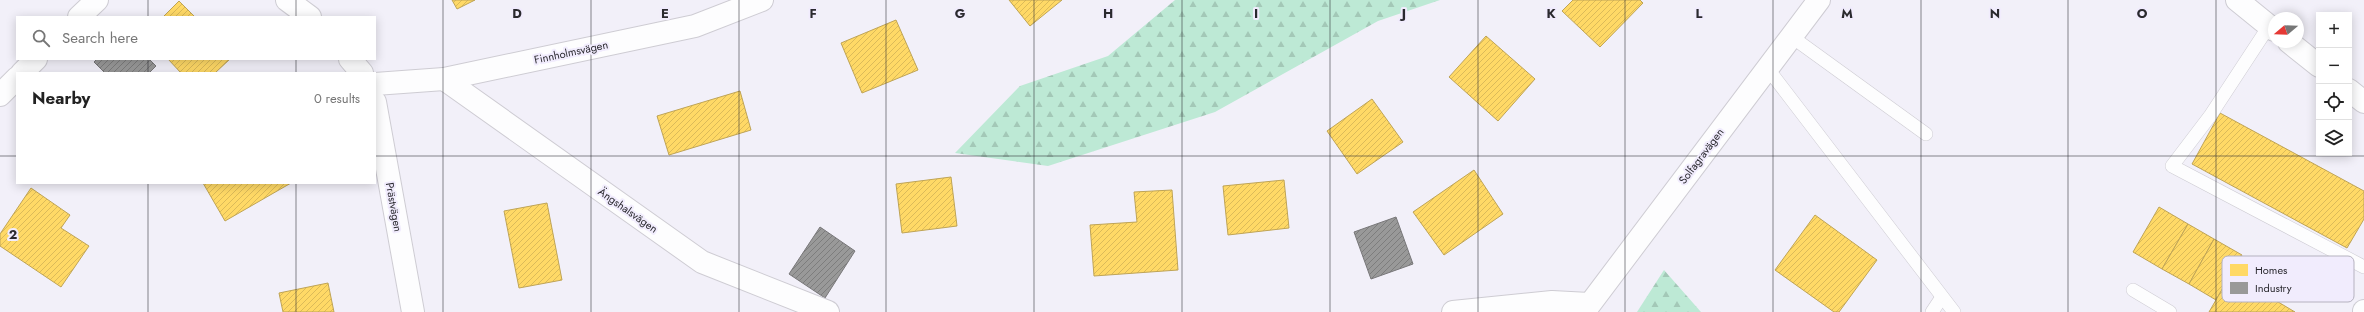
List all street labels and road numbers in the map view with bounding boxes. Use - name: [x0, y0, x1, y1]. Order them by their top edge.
- street label: Finnholmsvägen: [533, 36, 609, 68]
- street label: Solfagravägen: [1675, 125, 1727, 187]
- street label: Prästvägen: [382, 181, 406, 233]
- street label: Ängshalsvägen: [595, 183, 661, 237]

